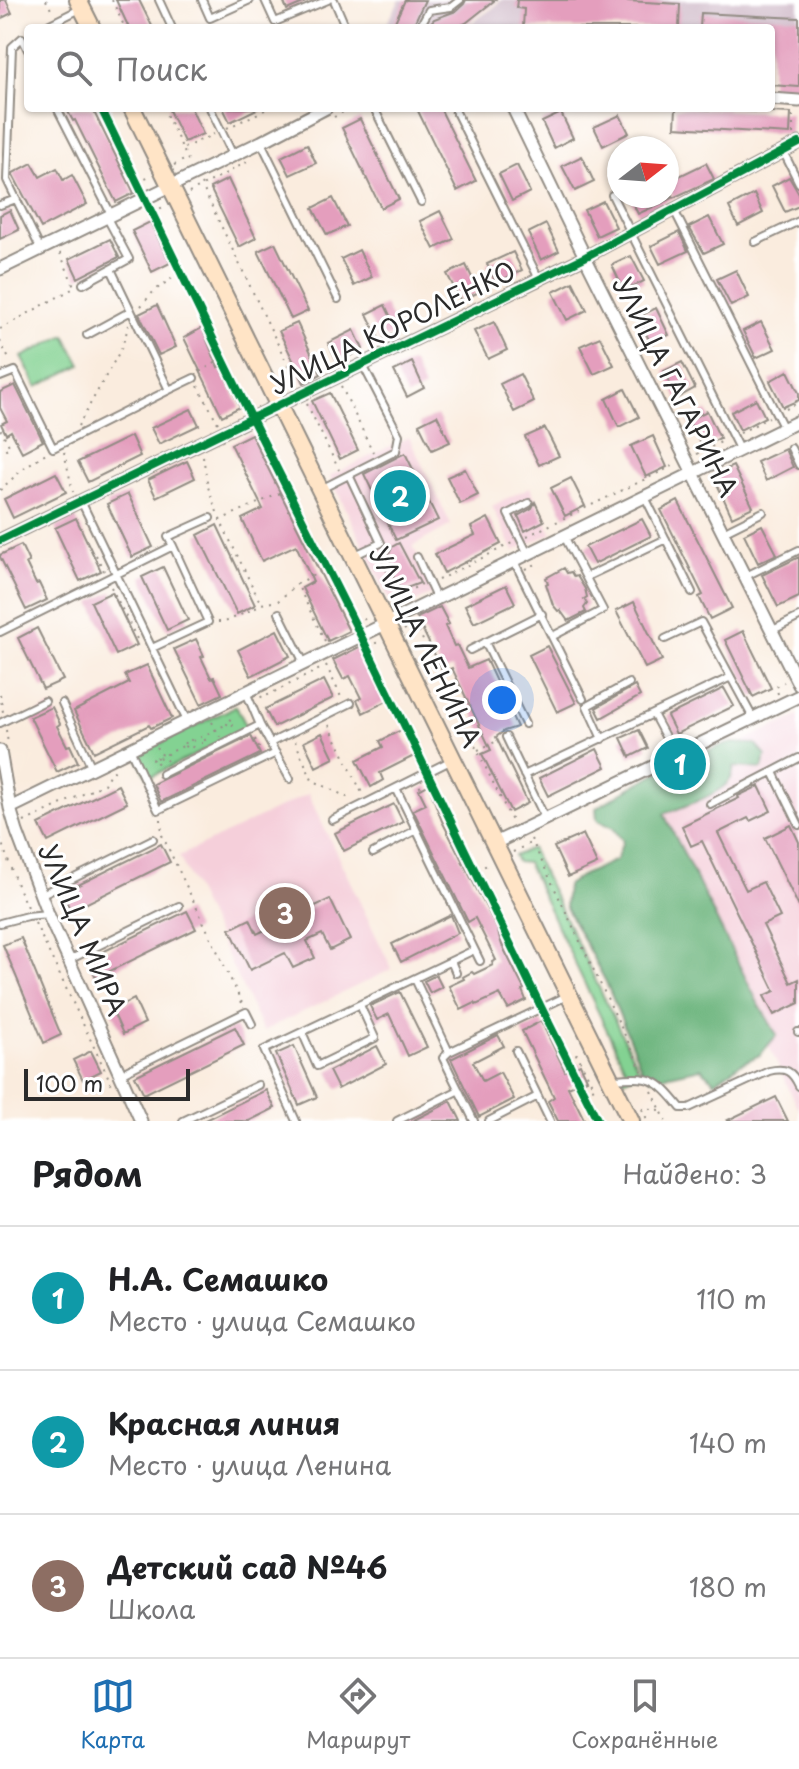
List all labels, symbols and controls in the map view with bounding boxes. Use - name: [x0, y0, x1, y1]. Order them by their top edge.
- search box: [24, 24, 775, 112]
- icon: search: [52, 46, 96, 90]
- text: Поиск: [116, 46, 207, 91]
- north arrow: [607, 136, 679, 208]
- street label: УЛИЦА КОРОЛЕНКО: [263, 250, 522, 403]
- street label: УЛИЦА ГАГАРИНА: [604, 269, 749, 503]
- pin: 2: [374, 466, 426, 526]
- street label: УЛИЦА ЛЕНИНА: [361, 539, 492, 754]
- your location: [482, 680, 522, 720]
- pin: 1: [654, 734, 706, 794]
- street label: УЛИЦА МИРА: [30, 838, 137, 1021]
- pin: 3: [259, 883, 311, 943]
- scale bar: [24, 1065, 190, 1101]
- text: 100 m: [36, 1066, 103, 1099]
- text: Рядом: [32, 1147, 143, 1199]
- text: Найдено: 3: [623, 1154, 767, 1193]
- text: Н.А. Семашко: [108, 1256, 328, 1301]
- text: 1: [52, 1279, 64, 1318]
- text: 110 m: [696, 1279, 767, 1318]
- text: Место · улица Семашко: [108, 1301, 416, 1340]
- text: Красная линия: [108, 1400, 340, 1445]
- text: 2: [49, 1423, 67, 1462]
- text: 140 m: [689, 1423, 767, 1462]
- text: Место · улица Ленина: [108, 1445, 391, 1484]
- text: Детский сад №46: [108, 1544, 387, 1589]
- text: 3: [49, 1567, 67, 1606]
- text: 180 m: [689, 1567, 767, 1606]
- text: Школа: [108, 1589, 195, 1628]
- tab: Карта: [81, 1674, 145, 1755]
- tab: Маршрут: [306, 1674, 410, 1755]
- tab: Сохранённые: [571, 1674, 718, 1755]

